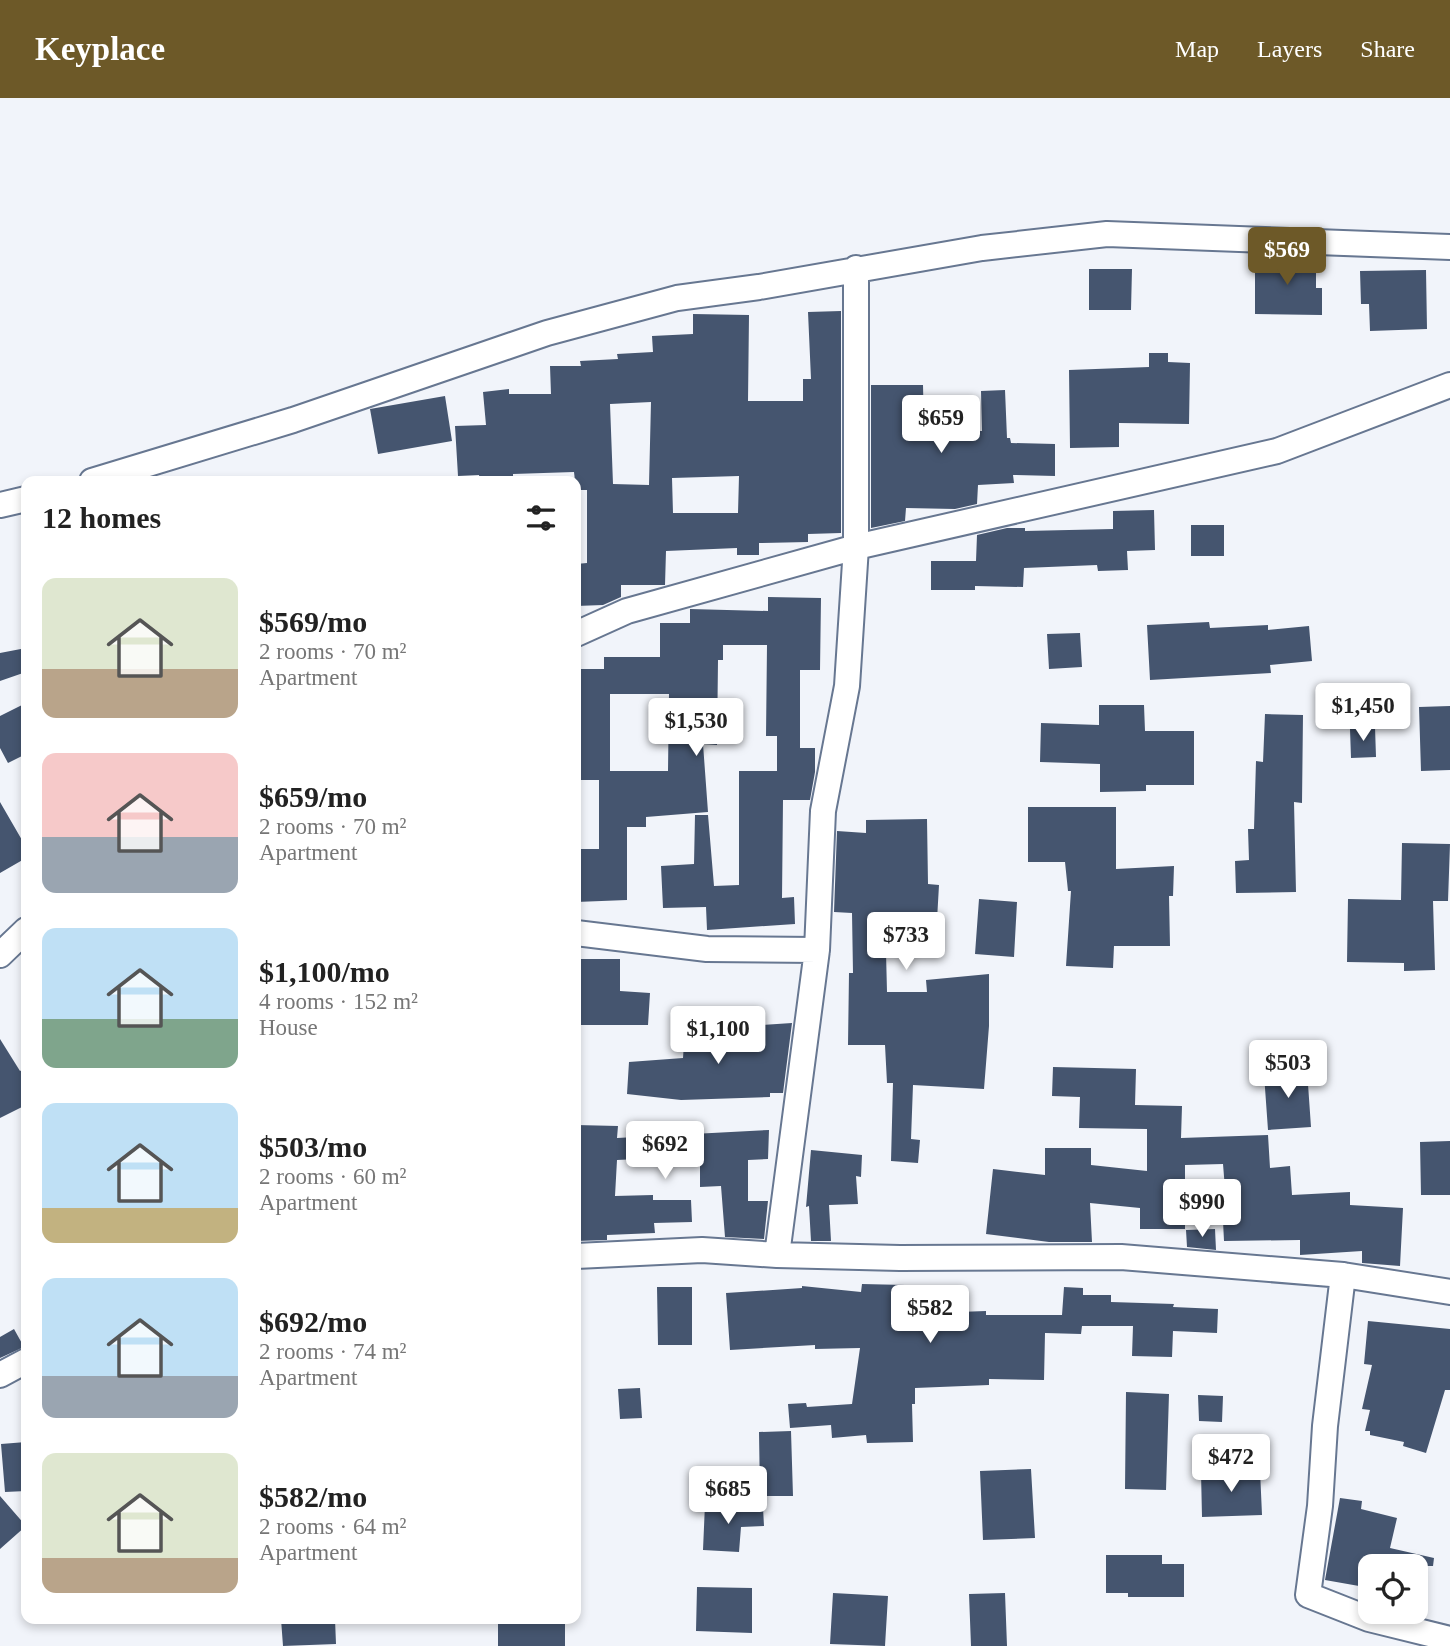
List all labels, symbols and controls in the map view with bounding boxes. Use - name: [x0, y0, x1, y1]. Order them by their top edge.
- text: Keyplace: [35, 31, 165, 67]
- text: Map: [1175, 36, 1219, 62]
- text: Layers: [1257, 36, 1322, 62]
- text: Share: [1360, 36, 1415, 62]
- pin: $569: [1246, 228, 1328, 287]
- text: $569: [1264, 237, 1310, 262]
- pin: $659: [900, 396, 982, 455]
- text: $659: [918, 405, 964, 430]
- icon: filters: [522, 499, 560, 537]
- text: 12 homes: [42, 501, 161, 534]
- text: $569/mo: [259, 605, 367, 638]
- icon: home: [98, 606, 182, 690]
- text: 2 rooms · 70 m²: [259, 639, 406, 664]
- text: Apartment: [259, 665, 357, 690]
- pin: $1,450: [1306, 684, 1420, 743]
- text: $1,450: [1331, 693, 1395, 718]
- pin: $1,530: [639, 698, 753, 758]
- text: $1,530: [664, 708, 728, 733]
- text: $659/mo: [259, 780, 367, 813]
- icon: home: [98, 781, 182, 865]
- text: 2 rooms · 70 m²: [259, 814, 406, 839]
- text: Apartment: [259, 840, 357, 865]
- pin: $733: [865, 912, 947, 972]
- text: $733: [883, 922, 929, 947]
- text: $1,100/mo: [259, 955, 390, 988]
- icon: home: [98, 956, 182, 1040]
- text: 4 rooms · 152 m²: [259, 989, 418, 1014]
- pin: $1,100: [661, 1006, 775, 1066]
- text: House: [259, 1015, 318, 1040]
- text: $1,100: [686, 1016, 750, 1041]
- pin: $503: [1247, 1040, 1329, 1100]
- text: $503: [1265, 1050, 1311, 1075]
- pin: $692: [624, 1122, 706, 1181]
- text: $503/mo: [259, 1130, 367, 1163]
- icon: home: [98, 1131, 182, 1215]
- text: $692: [642, 1131, 688, 1156]
- text: 2 rooms · 60 m²: [259, 1164, 406, 1189]
- pin: $990: [1161, 1180, 1243, 1239]
- text: $990: [1179, 1189, 1225, 1214]
- text: Apartment: [259, 1190, 357, 1215]
- pin: $582: [889, 1286, 971, 1345]
- text: $582: [907, 1295, 953, 1320]
- text: $692/mo: [259, 1305, 367, 1338]
- icon: home: [98, 1306, 182, 1390]
- text: 2 rooms · 74 m²: [259, 1339, 406, 1364]
- text: Apartment: [259, 1365, 357, 1390]
- pin: $472: [1190, 1434, 1272, 1494]
- text: $472: [1208, 1444, 1254, 1469]
- pin: $685: [687, 1466, 769, 1526]
- text: $685: [705, 1476, 751, 1501]
- text: $582/mo: [259, 1480, 367, 1513]
- icon: home: [98, 1481, 182, 1565]
- text: 2 rooms · 64 m²: [259, 1514, 406, 1539]
- text: Apartment: [259, 1540, 357, 1565]
- map controls: [1358, 1554, 1428, 1624]
- button: locate: [1358, 1554, 1428, 1624]

